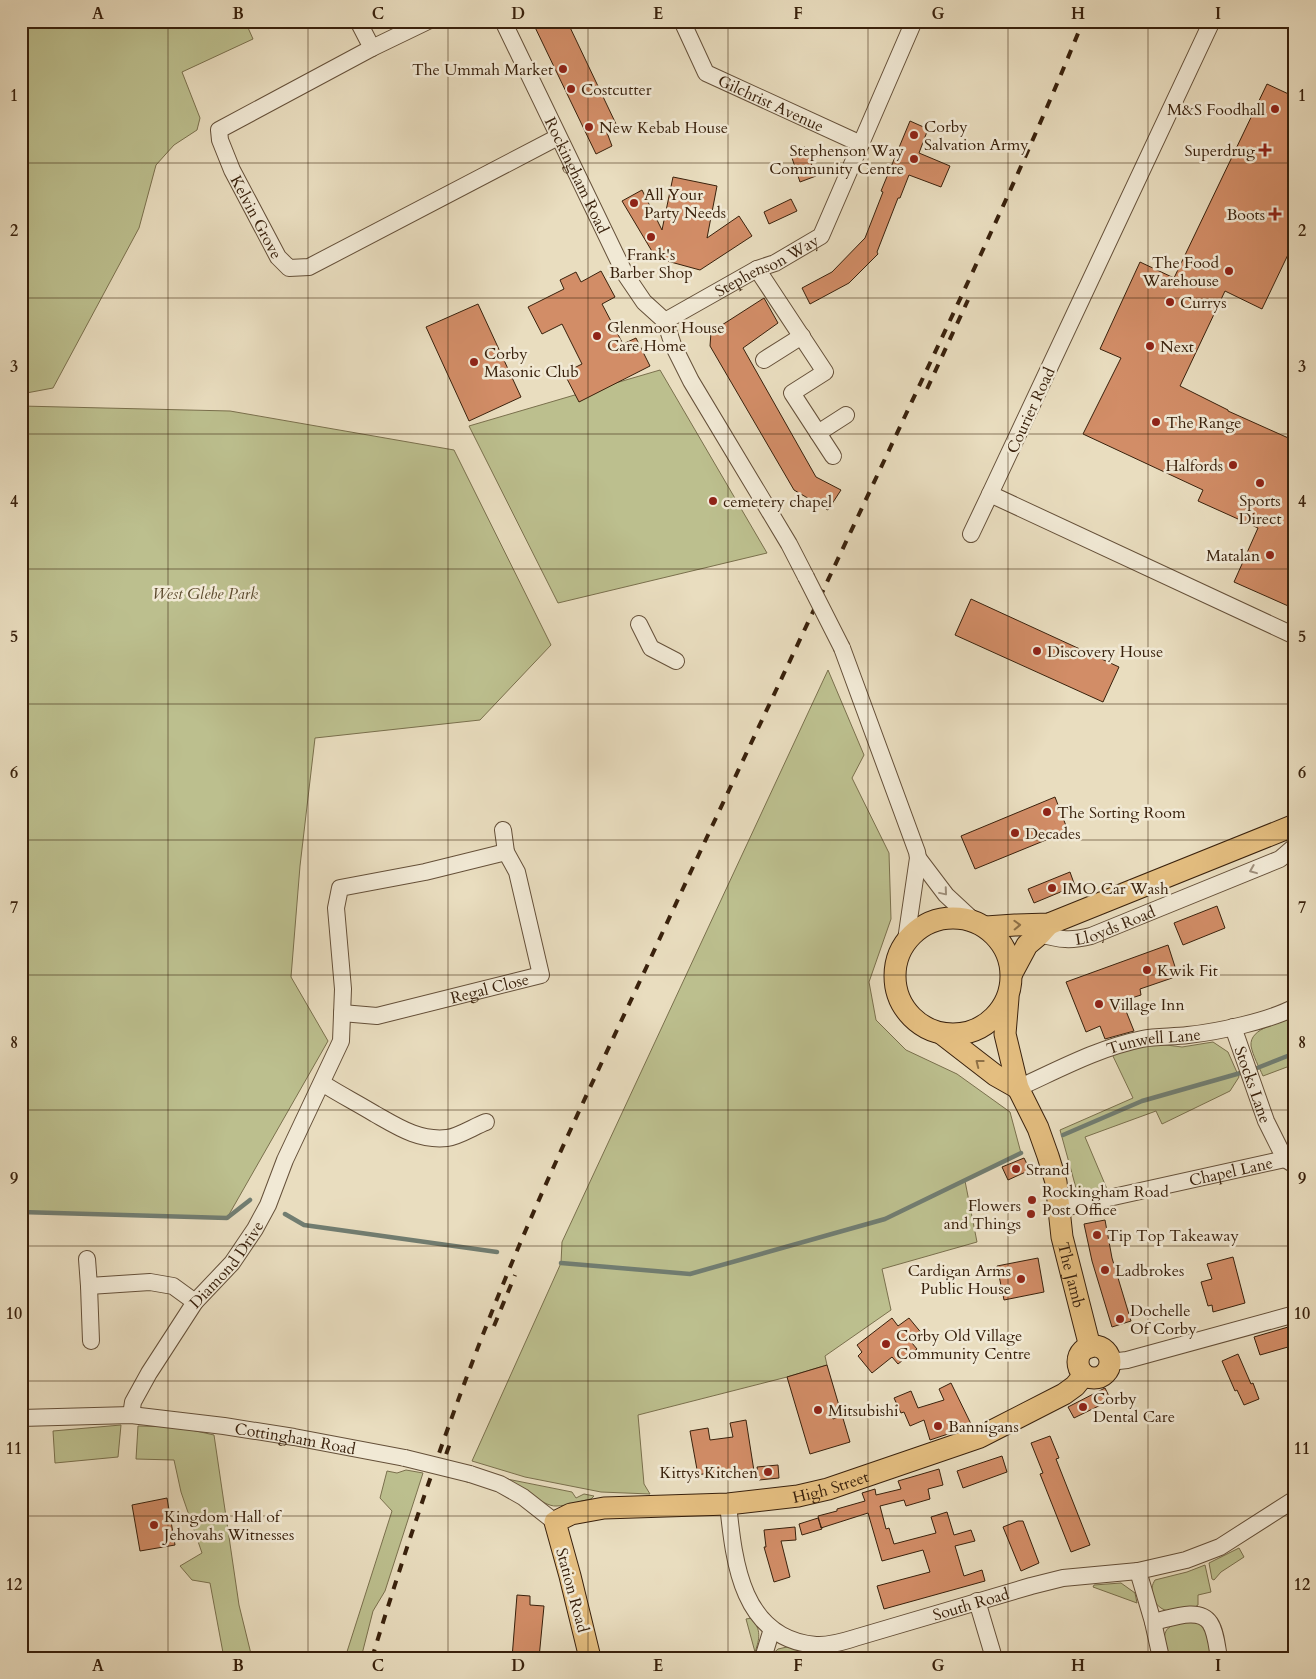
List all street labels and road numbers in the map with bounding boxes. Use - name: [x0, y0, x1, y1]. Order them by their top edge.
- street label: Gilchrist Avenue: [714, 70, 827, 138]
- street label: Rockingham Road: [539, 114, 614, 238]
- street label: Kelvin Grove: [225, 172, 287, 263]
- street label: Stephenson Way: [711, 230, 823, 303]
- street label: Courier Road: [1001, 363, 1061, 457]
- street label: Lloyds Road: [1074, 901, 1159, 951]
- street label: Regal Close: [448, 968, 531, 1009]
- street label: Tunwell Lane: [1104, 1024, 1202, 1060]
- street label: Stocks Lane: [1229, 1043, 1276, 1126]
- street label: Chapel Lane: [1187, 1152, 1275, 1192]
- street label: Diamond Drive: [185, 1217, 269, 1314]
- street label: The Jamb: [1052, 1240, 1090, 1310]
- street label: Cottingham Road: [233, 1418, 358, 1461]
- street label: High Street: [790, 1466, 872, 1509]
- street label: Station Road: [550, 1546, 594, 1635]
- street label: South Road: [930, 1583, 1012, 1626]

